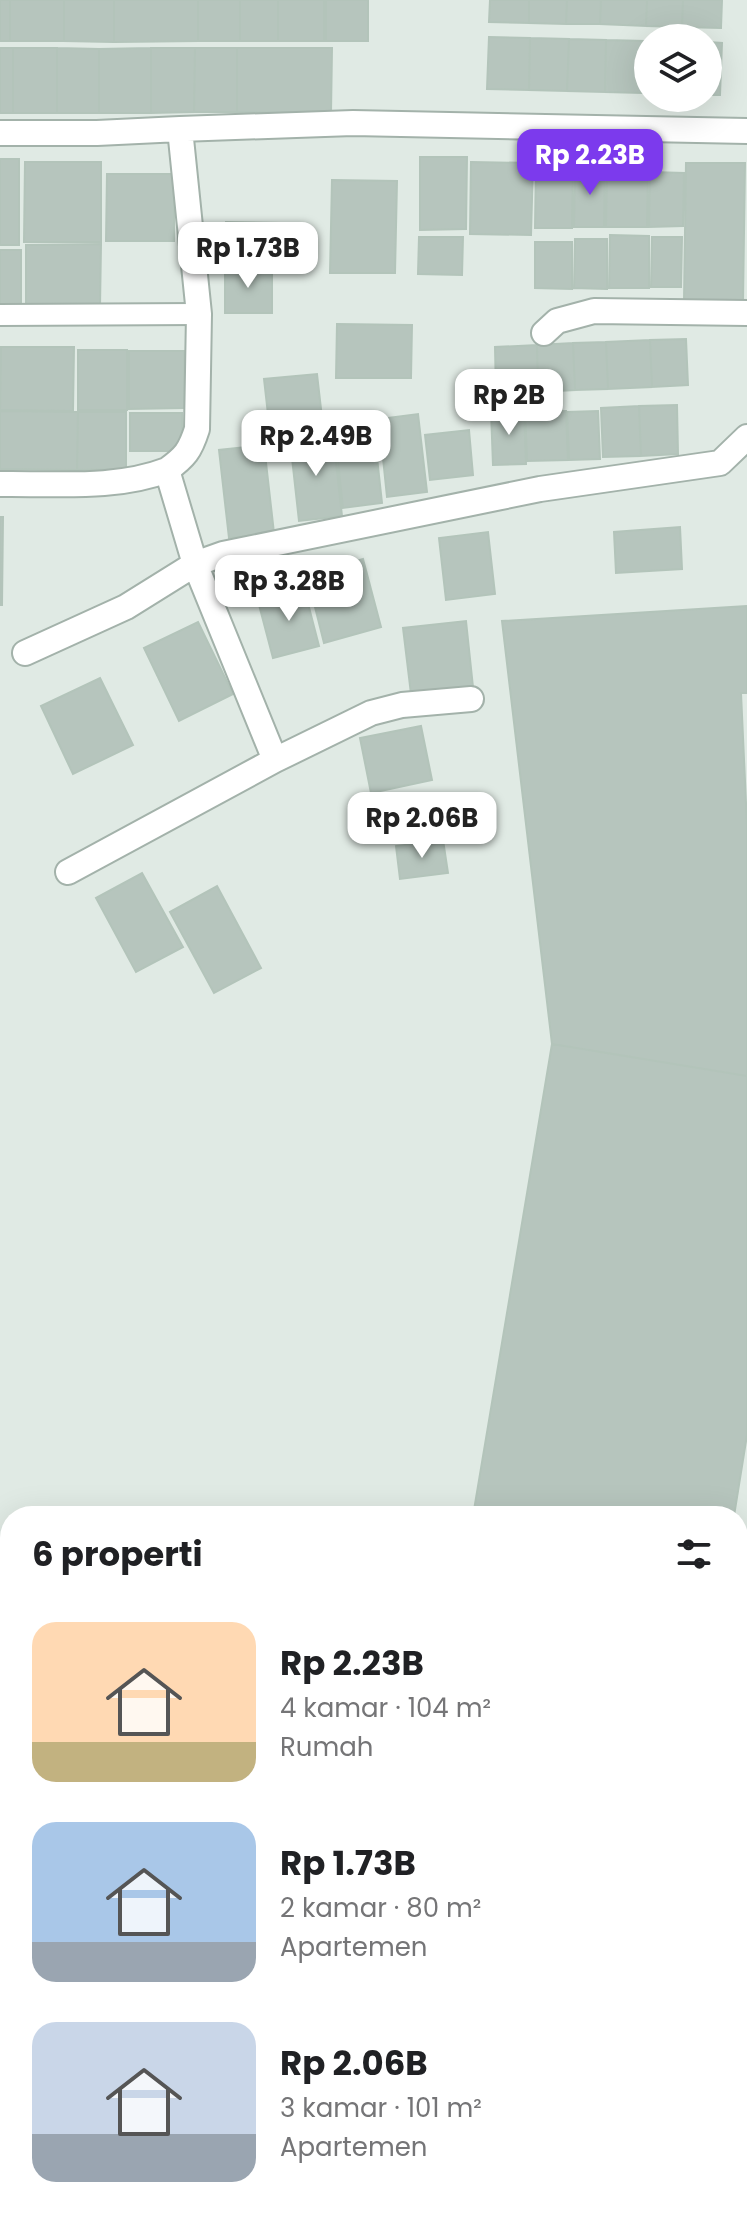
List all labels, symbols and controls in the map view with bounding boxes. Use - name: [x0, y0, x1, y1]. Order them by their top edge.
- map controls: [634, 24, 722, 112]
- button: layers: [634, 24, 722, 112]
- pin: Rp 2.23B: [507, 129, 673, 197]
- text: Rp 2.23B: [535, 137, 645, 173]
- pin: Rp 1.73B: [165, 222, 331, 290]
- text: Rp 1.73B: [196, 230, 300, 266]
- pin: Rp 2B: [453, 369, 565, 437]
- text: Rp 2B: [473, 377, 545, 413]
- pin: Rp 2.49B: [233, 410, 399, 478]
- text: Rp 2.49B: [259, 418, 373, 454]
- pin: Rp 3.28B: [206, 555, 372, 623]
- text: Rp 3.28B: [233, 563, 345, 599]
- pin: Rp 2.06B: [339, 792, 505, 860]
- text: Rp 2.06B: [366, 800, 478, 836]
- text: 6 properti: [32, 1530, 203, 1578]
- icon: filters: [672, 1532, 716, 1576]
- text: Rp 2.23B: [280, 1639, 424, 1687]
- icon: home: [96, 1654, 192, 1750]
- text: 4 kamar · 104 m²: [280, 1690, 491, 1726]
- text: Rumah: [280, 1729, 373, 1765]
- text: Rp 1.73B: [280, 1839, 416, 1887]
- icon: home: [96, 1854, 192, 1950]
- text: 2 kamar · 80 m²: [280, 1890, 481, 1926]
- text: Apartemen: [280, 1929, 428, 1965]
- text: Rp 2.06B: [280, 2039, 428, 2087]
- icon: home: [96, 2054, 192, 2150]
- text: 3 kamar · 101 m²: [280, 2090, 482, 2126]
- text: Apartemen: [280, 2129, 428, 2165]

